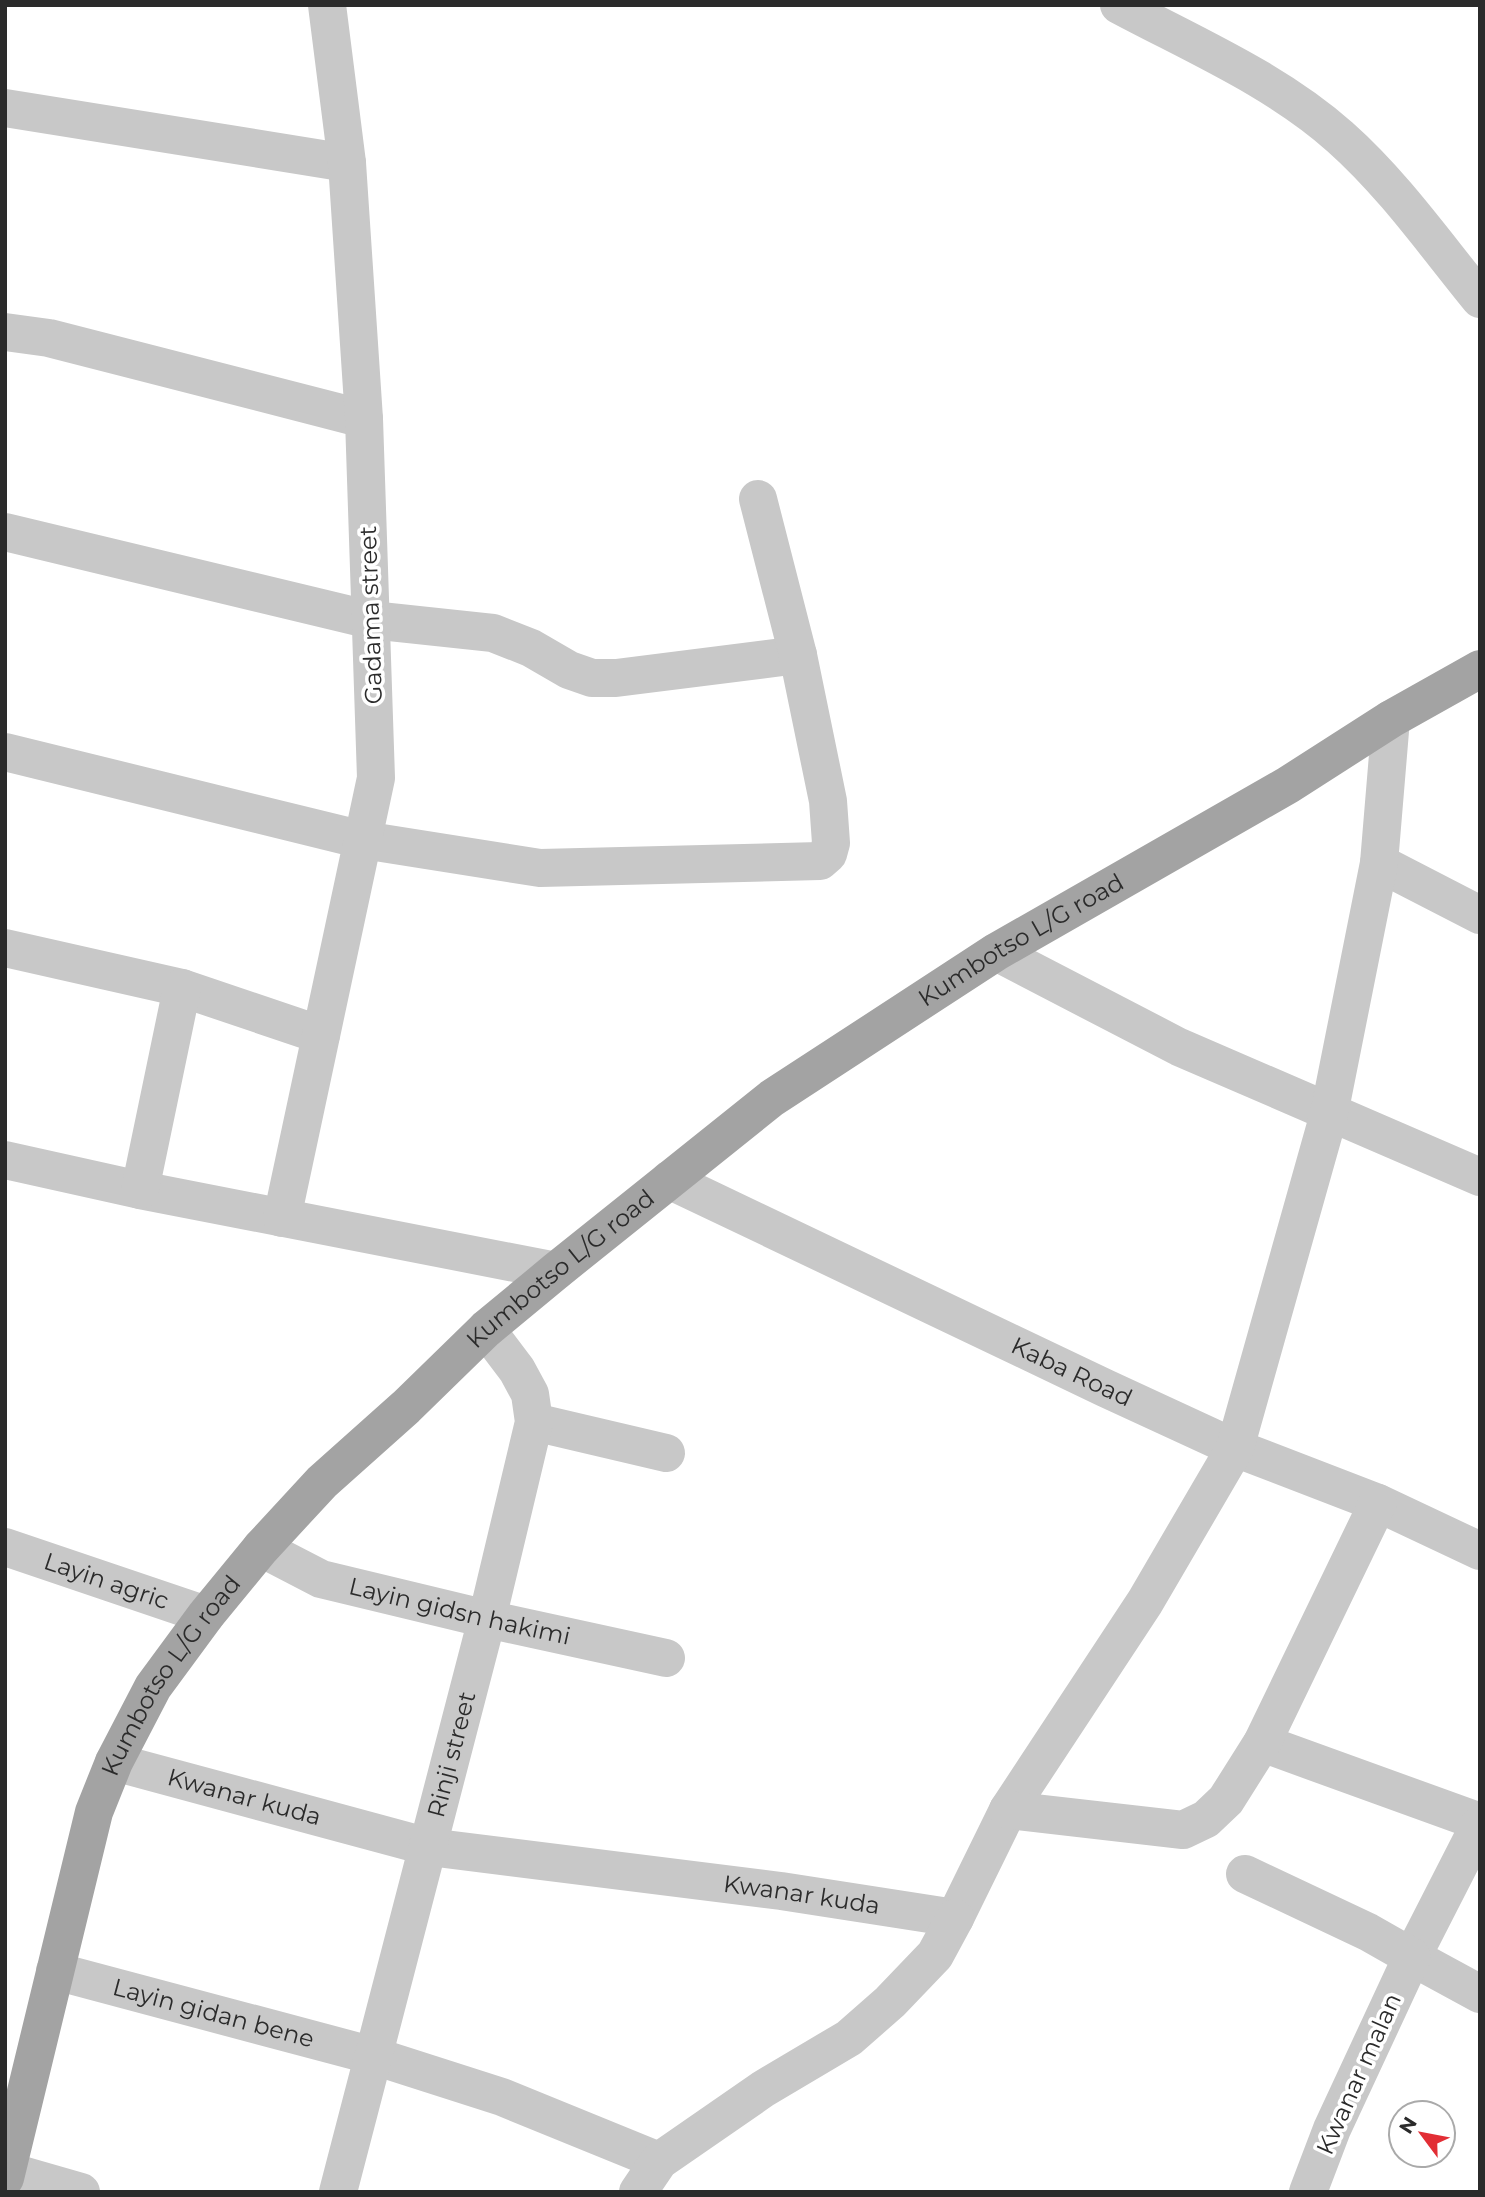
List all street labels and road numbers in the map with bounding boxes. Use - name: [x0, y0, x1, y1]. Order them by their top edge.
- street label: Gadama street: [353, 525, 388, 705]
- street label: Kumbotso L/G road: [913, 867, 1129, 1013]
- street label: Kumbotso L/G road: [460, 1183, 660, 1354]
- street label: Kaba Road: [1007, 1330, 1137, 1412]
- street label: Layin agric: [40, 1546, 173, 1615]
- street label: Kumbotso L/G road: [95, 1569, 246, 1780]
- street label: Layin gidsn hakimi: [346, 1571, 573, 1651]
- street label: Rinji street: [421, 1688, 482, 1820]
- street label: Kwanar kuda: [164, 1762, 325, 1831]
- street label: Kwanar kuda: [722, 1869, 882, 1920]
- street label: Layin gidan bene: [110, 1972, 317, 2053]
- street label: Kwanar malan: [1310, 1989, 1407, 2159]

